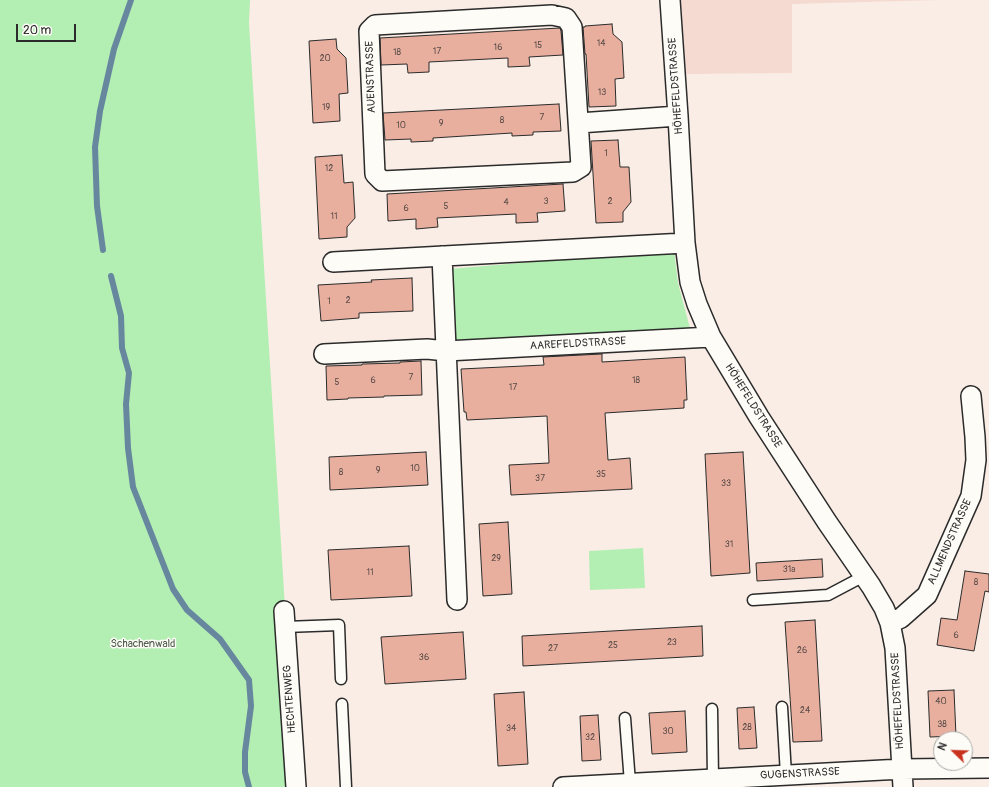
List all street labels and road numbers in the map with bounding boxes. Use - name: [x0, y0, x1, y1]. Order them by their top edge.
- street label: HÖHEFELDSTRASSE: [666, 37, 686, 135]
- street label: AUENSTRASSE: [363, 41, 379, 113]
- street label: AAREFELDSTRASSE: [530, 335, 626, 353]
- street label: HÖHEFELDSTRASSE: [722, 361, 784, 451]
- street label: ALLMENDSTRASSE: [925, 497, 975, 587]
- street label: HÖHEFELDSTRASSE: [889, 652, 907, 750]
- street label: HECHTENWEG: [281, 664, 299, 734]
- street label: GUGENSTRASSE: [760, 765, 840, 783]

